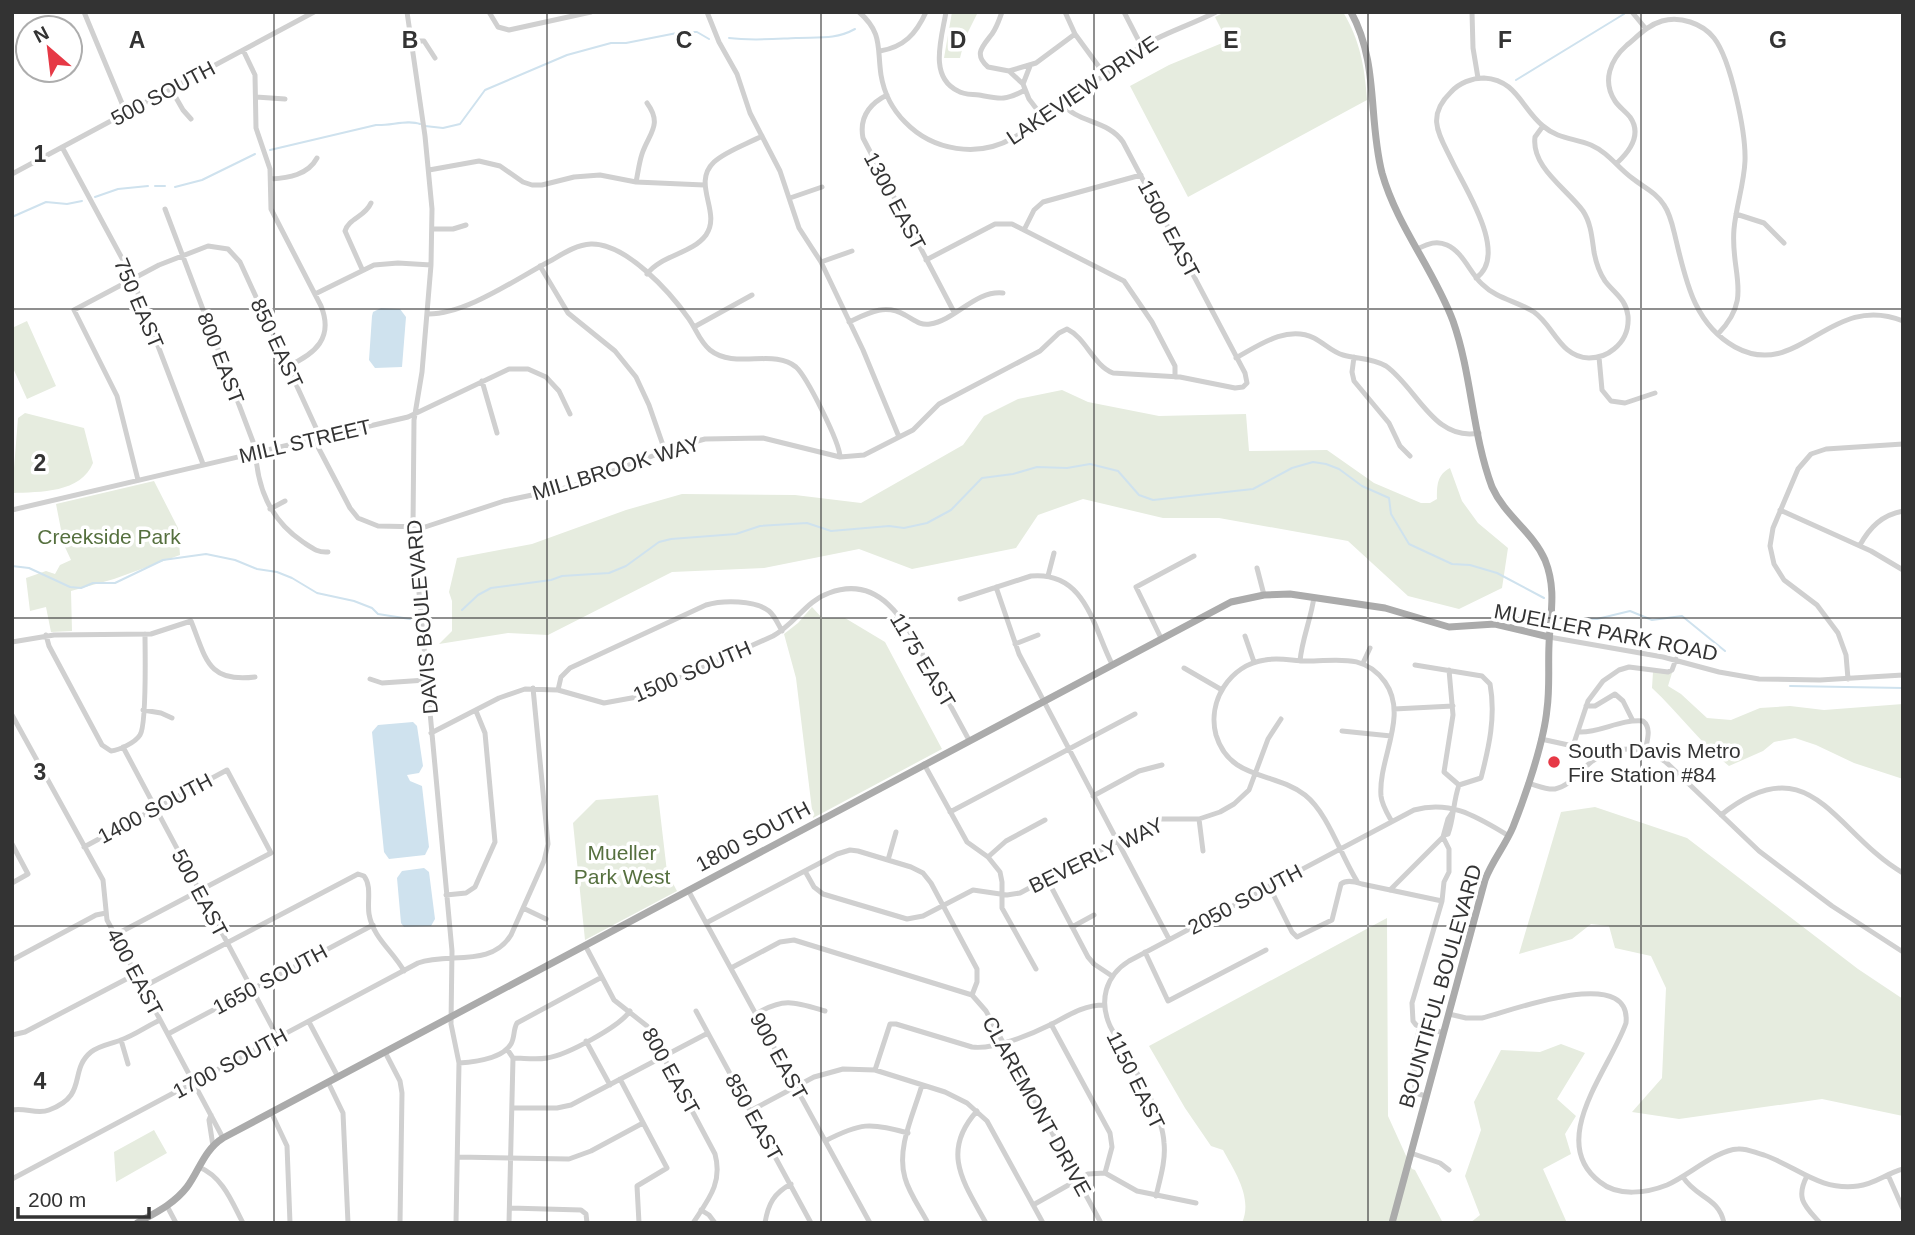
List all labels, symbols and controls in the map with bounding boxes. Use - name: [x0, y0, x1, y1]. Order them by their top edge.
- north arrow: [14, 14, 84, 84]
- text: N: [30, 22, 52, 47]
- text: A: [129, 27, 145, 53]
- text: B: [402, 27, 418, 53]
- text: C: [676, 27, 692, 53]
- text: D: [950, 27, 966, 53]
- text: E: [1223, 27, 1239, 53]
- text: F: [1498, 27, 1512, 53]
- text: G: [1769, 27, 1787, 53]
- street label: LAKEVIEW DRIVE: [1002, 31, 1162, 149]
- street label: 500 SOUTH: [107, 56, 219, 130]
- text: 1: [34, 141, 47, 167]
- street label: 1300 EAST: [860, 148, 930, 254]
- street label: 1500 EAST: [1134, 176, 1204, 282]
- street label: 750 EAST: [110, 254, 168, 352]
- street label: 850 EAST: [246, 295, 308, 391]
- street label: 800 EAST: [193, 309, 249, 407]
- street label: MILL STREET: [237, 415, 373, 467]
- street label: MILLBROOK WAY: [529, 432, 703, 504]
- text: 2: [34, 450, 46, 476]
- street label: DAVIS BOULEVARD: [402, 519, 442, 715]
- park label: Creekside Park: [37, 525, 181, 548]
- street label: MUELLER PARK ROAD: [1492, 599, 1720, 665]
- street label: 1175 EAST: [886, 609, 960, 711]
- street label: 1500 SOUTH: [629, 636, 755, 706]
- place label: South Davis Metro Fire Station #84: [1568, 739, 1741, 786]
- marker: South Davis Metro Fire Station #84: [1546, 754, 1562, 770]
- text: 3: [34, 759, 46, 785]
- street label: 1400 SOUTH: [94, 768, 216, 848]
- street label: 1800 SOUTH: [692, 796, 814, 876]
- street label: BEVERLY WAY: [1025, 813, 1167, 897]
- park label: Mueller Park West: [574, 841, 670, 888]
- street label: 500 EAST: [167, 845, 233, 941]
- street label: 2050 SOUTH: [1184, 859, 1306, 939]
- street label: BOUNTIFUL BOULEVARD: [1394, 862, 1486, 1110]
- street label: 400 EAST: [102, 924, 168, 1020]
- street label: 1650 SOUTH: [209, 939, 331, 1019]
- street label: 900 EAST: [746, 1009, 812, 1104]
- street label: CLAREMONT DRIVE: [978, 1012, 1096, 1200]
- street label: 1700 SOUTH: [169, 1023, 291, 1103]
- street label: 800 EAST: [638, 1024, 704, 1119]
- street label: 1150 EAST: [1102, 1027, 1170, 1133]
- text: 4: [34, 1068, 47, 1094]
- street label: 850 EAST: [721, 1070, 787, 1165]
- scale bar: [18, 1176, 149, 1220]
- text: 200 m: [28, 1188, 86, 1211]

